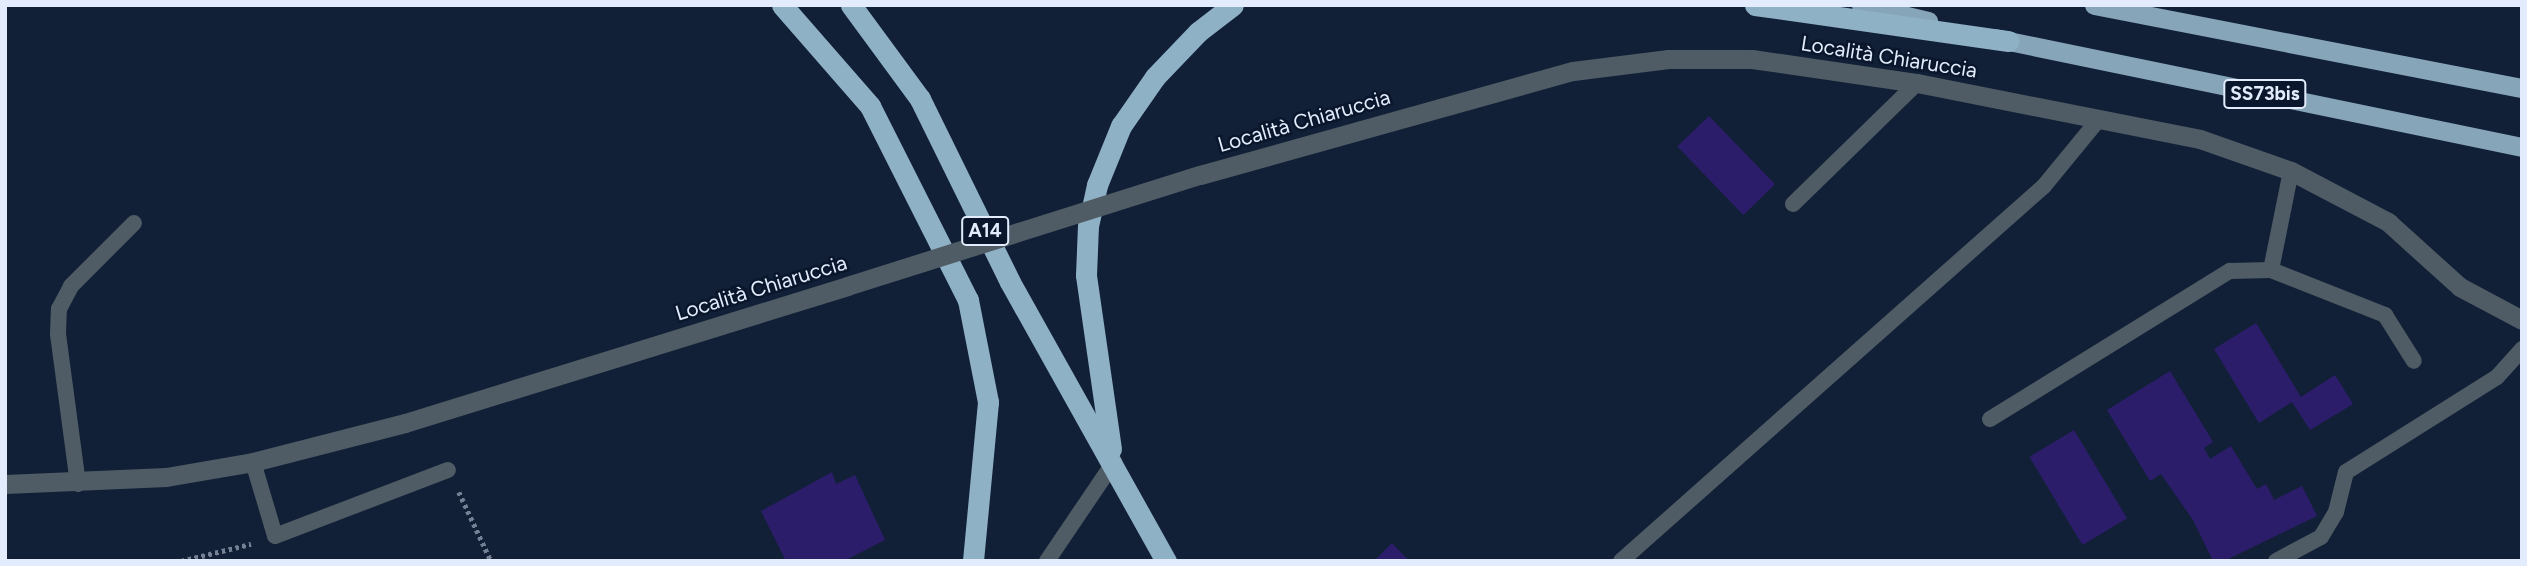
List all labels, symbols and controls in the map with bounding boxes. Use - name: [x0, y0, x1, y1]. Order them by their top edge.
- street label: Località Chiaruccia: [1799, 31, 1979, 83]
- road number: SS73bis: [2223, 78, 2307, 110]
- street label: Località Chiaruccia: [1215, 84, 1393, 158]
- road number: A14: [960, 216, 1010, 246]
- street label: Località Chiaruccia: [672, 250, 850, 326]

